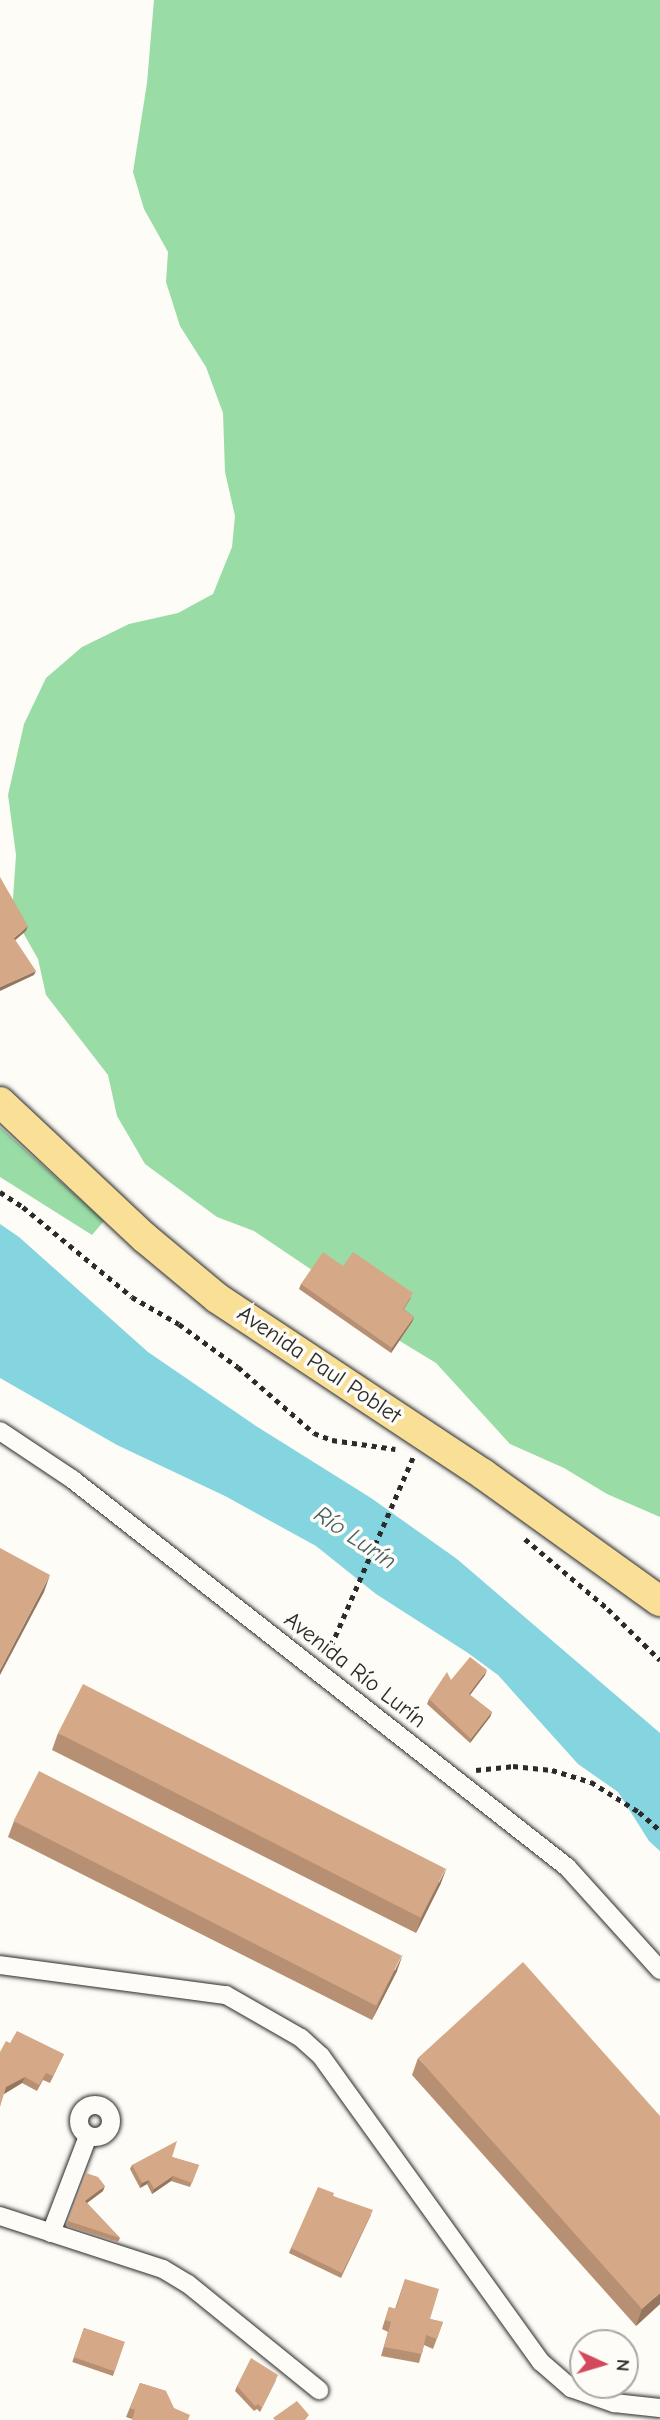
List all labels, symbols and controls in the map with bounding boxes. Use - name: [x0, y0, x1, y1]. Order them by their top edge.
- street label: Avenida Paul Poblet: [232, 1300, 406, 1430]
- water label: Río Lurín: [308, 1500, 402, 1576]
- street label: Avenida Río Lurín: [279, 1606, 431, 1734]
- north arrow: [569, 2329, 639, 2399]
- text: N: [612, 2358, 634, 2372]

